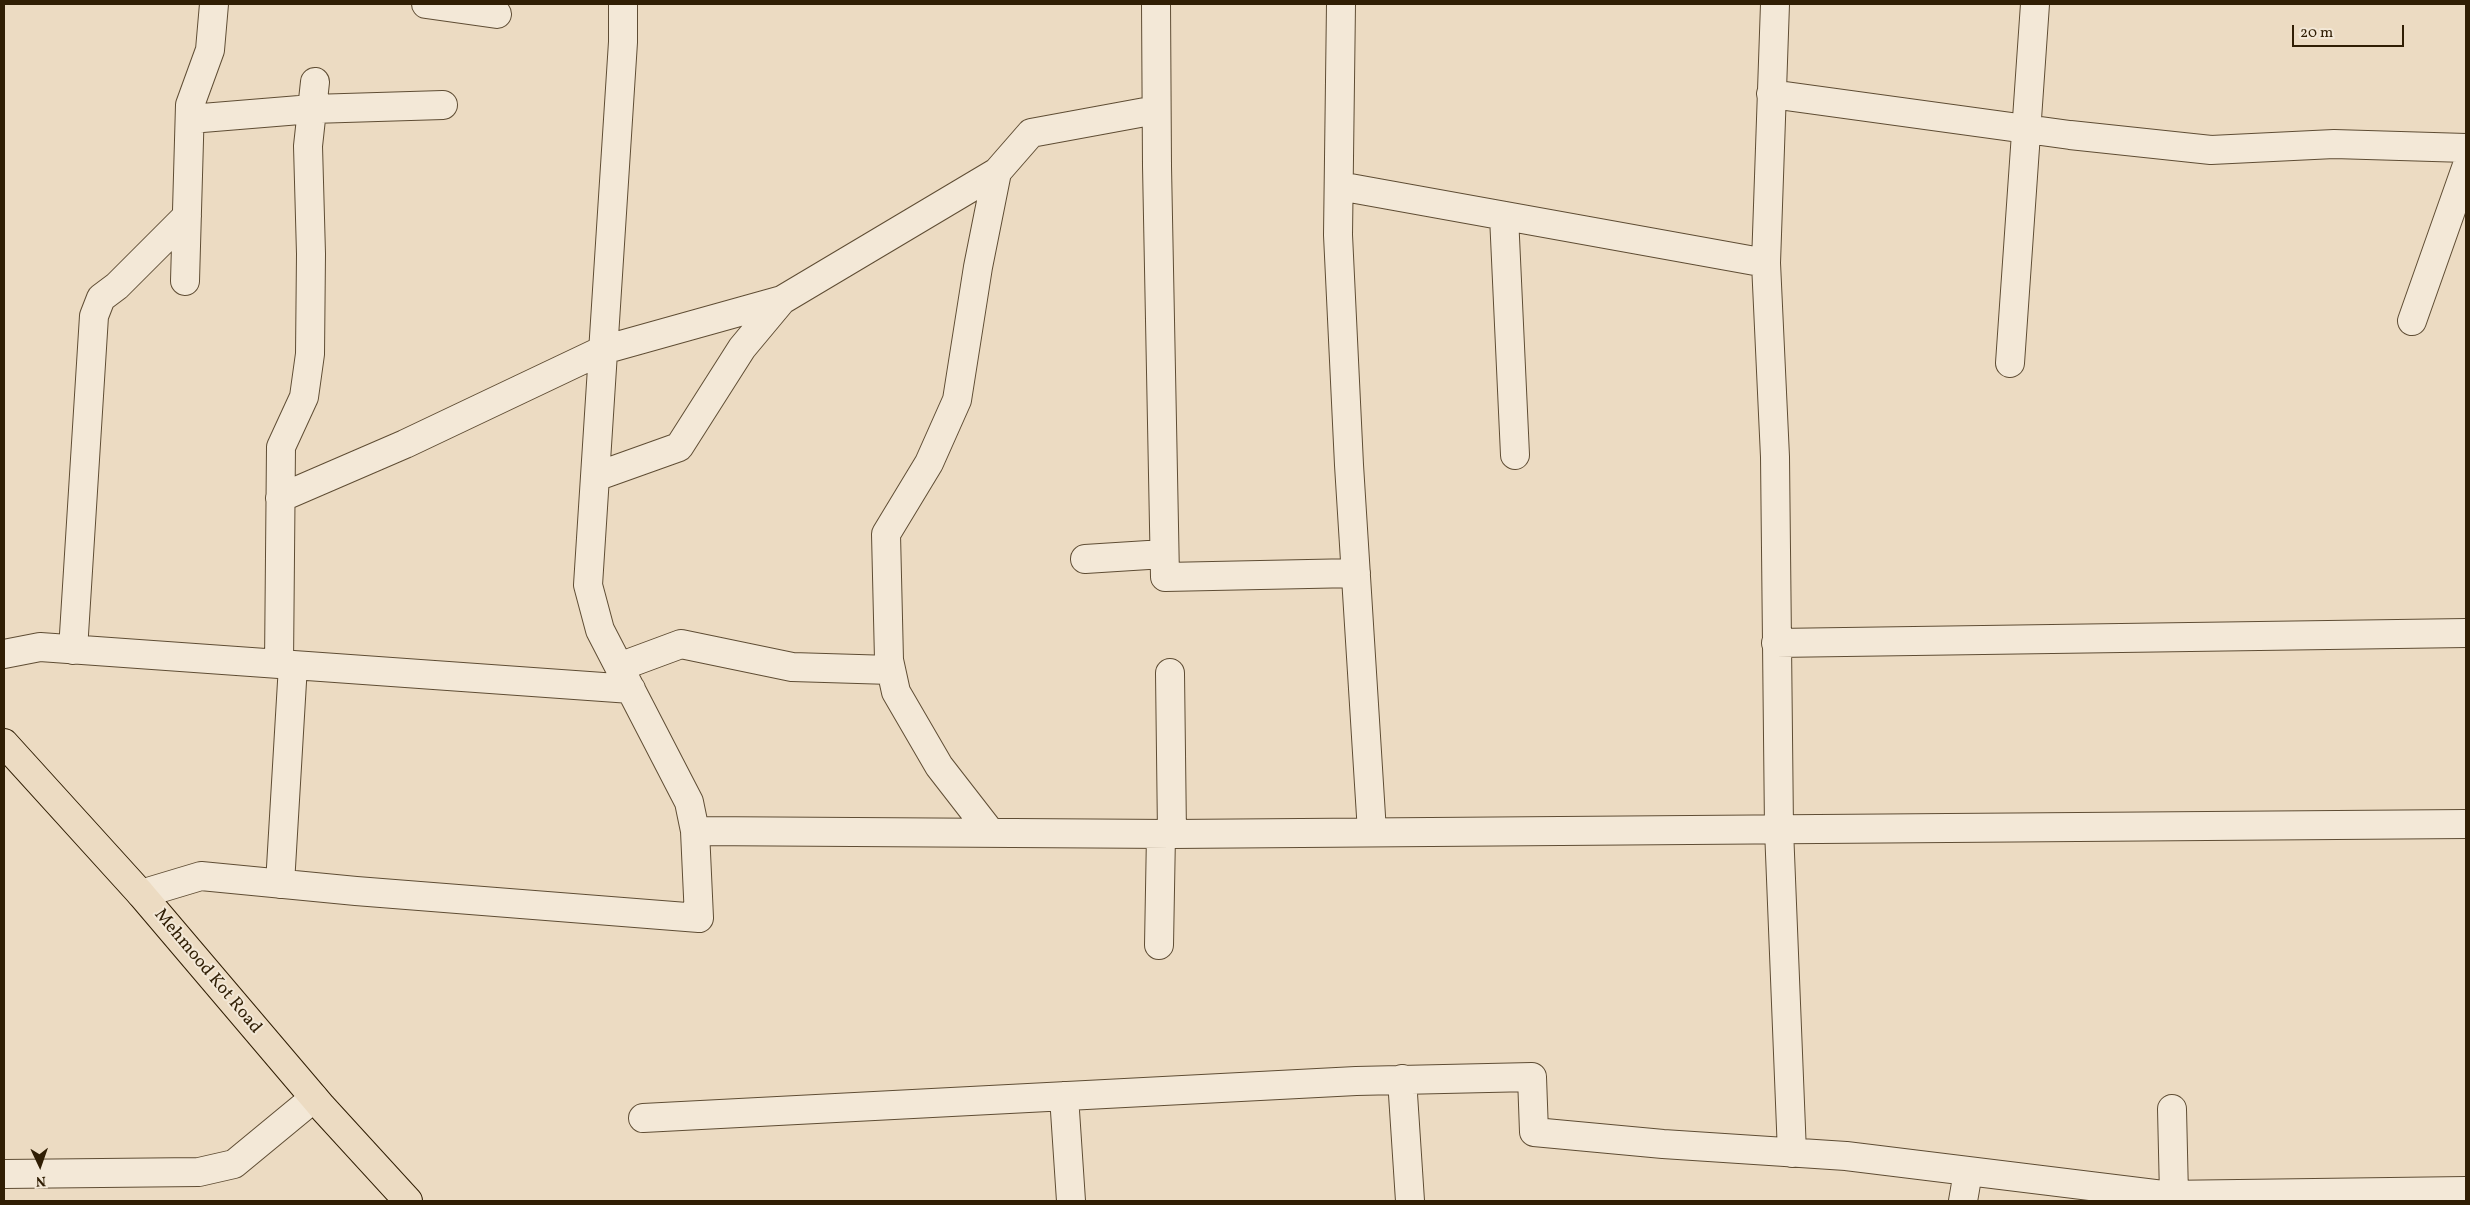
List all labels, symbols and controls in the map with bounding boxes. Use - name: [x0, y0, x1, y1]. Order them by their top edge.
- scale bar: [2295, 15, 2408, 47]
- text: 20 m: [2300, 23, 2333, 44]
- street label: Mehmood Kot Road: [149, 905, 265, 1039]
- north arrow: [15, 1140, 65, 1190]
- text: N: [35, 1171, 46, 1190]

